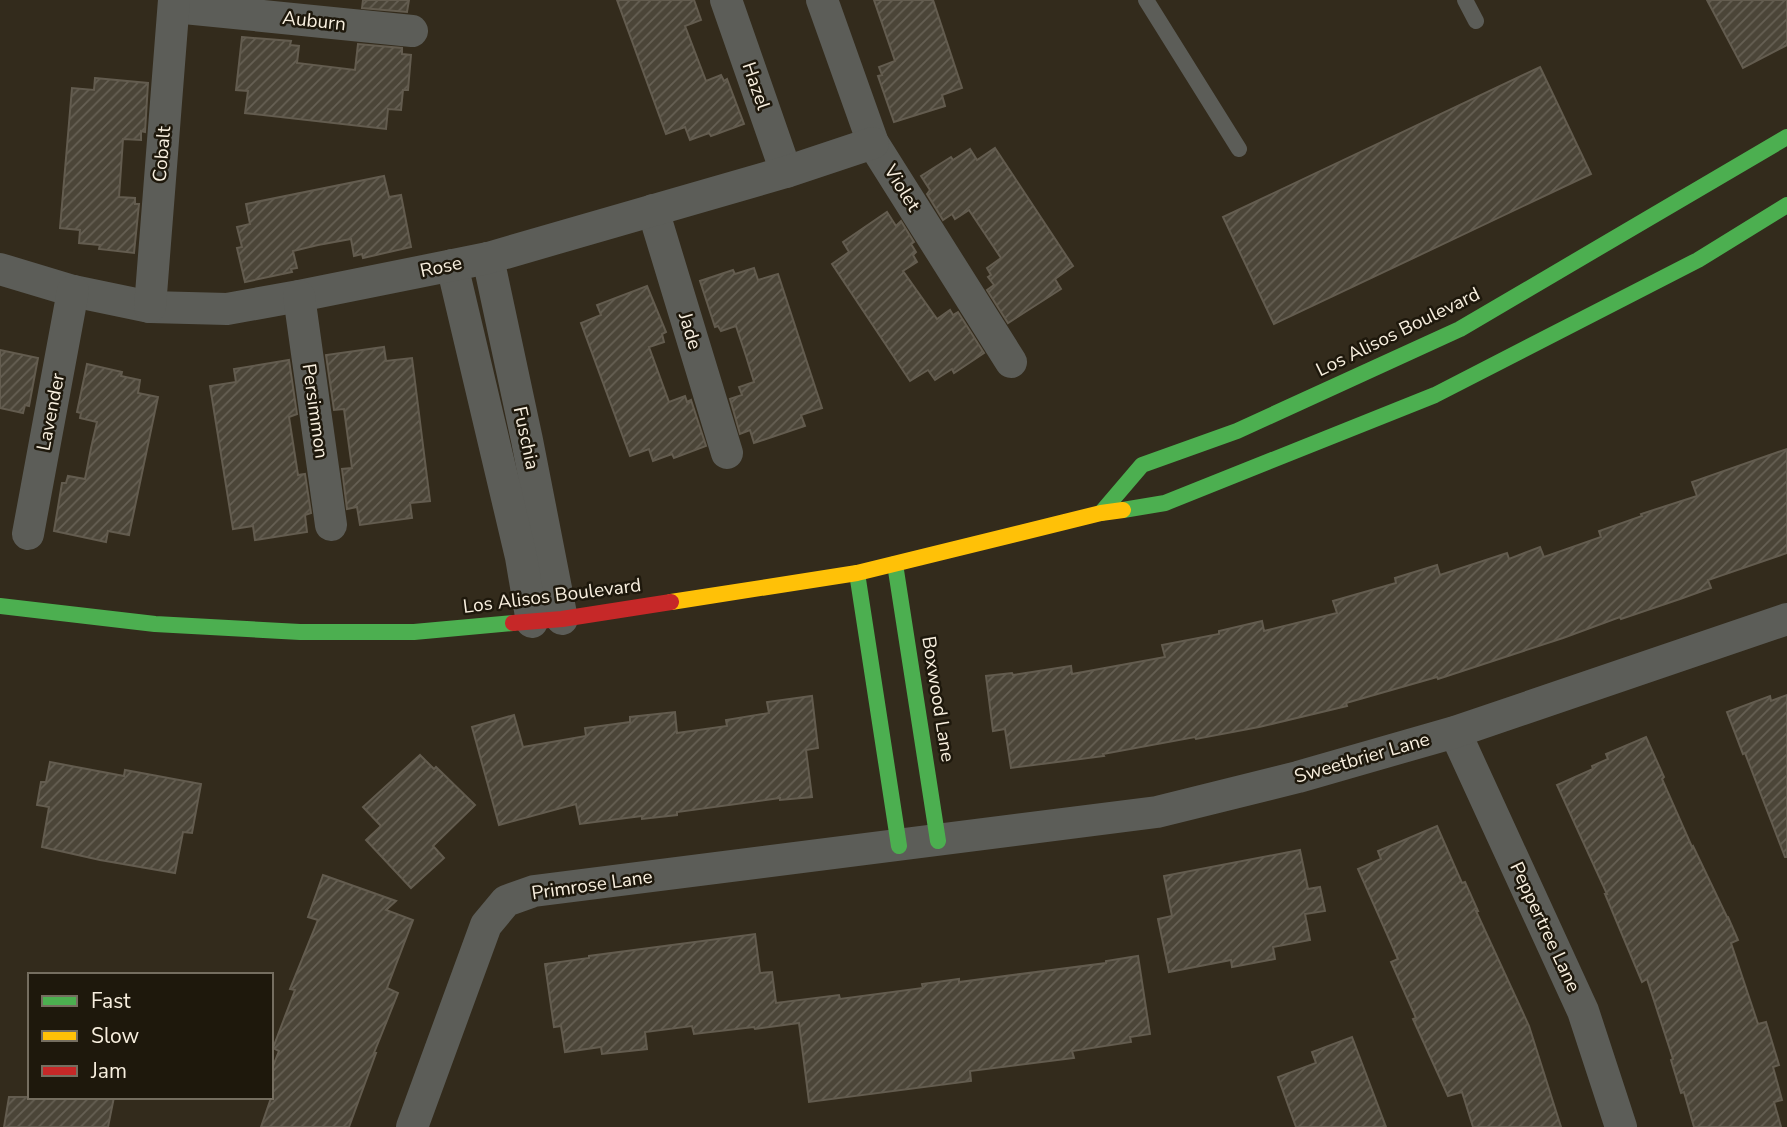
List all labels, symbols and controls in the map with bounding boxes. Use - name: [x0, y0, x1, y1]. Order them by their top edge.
- street label: Auburn: [281, 5, 347, 37]
- street label: Hazel: [736, 59, 776, 114]
- street label: Cobalt: [147, 125, 177, 183]
- street label: Violet: [877, 159, 927, 217]
- street label: Rose: [418, 250, 464, 284]
- street label: Los Alisos Boulevard: [1312, 281, 1484, 383]
- street label: Jade: [672, 308, 708, 353]
- street label: Persimmon: [295, 362, 335, 460]
- street label: Lavender: [31, 371, 71, 453]
- street label: Fuschia: [507, 404, 545, 472]
- street label: Los Alisos Boulevard: [461, 572, 643, 620]
- street label: Boxwood Lane: [915, 634, 961, 764]
- street label: Sweetbrier Lane: [1291, 726, 1433, 790]
- street label: Peppertree Lane: [1503, 858, 1587, 996]
- street label: Primrose Lane: [530, 864, 654, 906]
- legend: [28, 973, 273, 1099]
- text: Fast: [91, 987, 131, 1015]
- text: Slow: [91, 1022, 140, 1050]
- text: Jam: [90, 1057, 127, 1085]

